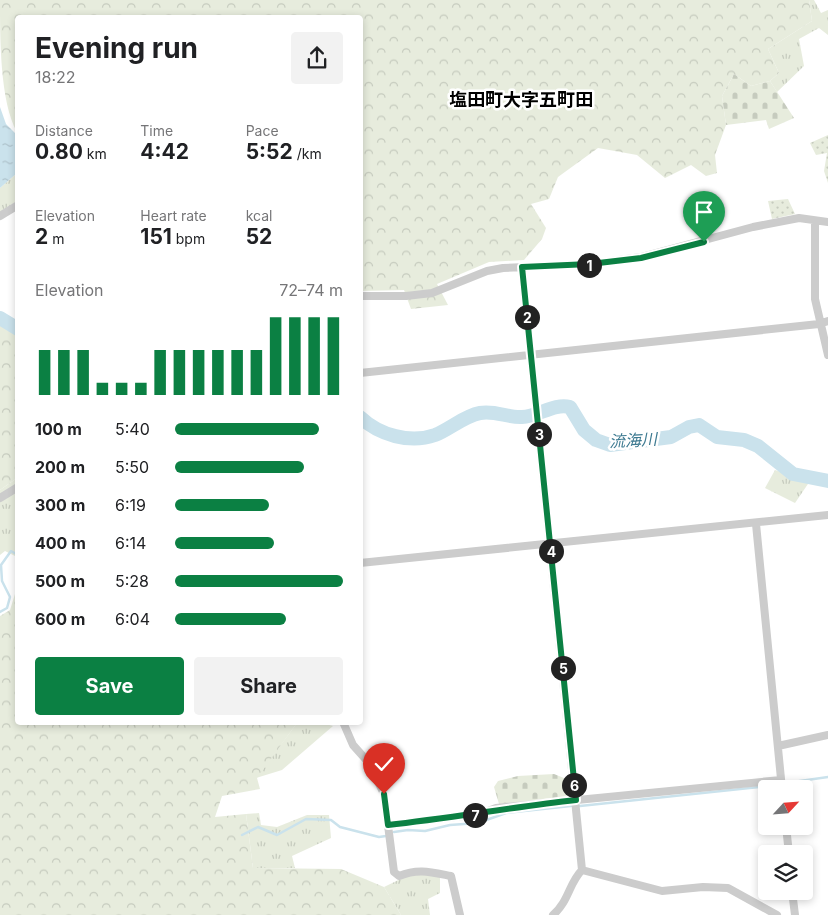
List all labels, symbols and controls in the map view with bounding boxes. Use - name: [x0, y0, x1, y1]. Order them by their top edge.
- text: Evening run: [35, 31, 198, 65]
- button: share: [291, 32, 343, 84]
- text: 18:22: [35, 67, 76, 87]
- district label: 塩田町大字五町田: [449, 89, 593, 110]
- text: Distance: [35, 122, 93, 139]
- text: Time: [140, 122, 173, 139]
- text: Pace: [246, 122, 279, 139]
- text: 0.80: [35, 139, 83, 164]
- text: 4:42: [140, 139, 189, 164]
- text: 5:52: [246, 139, 293, 164]
- text: km: [83, 145, 107, 162]
- text: /km: [293, 145, 322, 162]
- pin: [683, 191, 725, 242]
- icon: arrive: [690, 198, 718, 226]
- text: Elevation: [35, 207, 95, 224]
- text: Heart rate: [140, 207, 207, 224]
- text: kcal: [246, 207, 272, 224]
- text: 2: [35, 224, 48, 249]
- text: 151: [140, 224, 172, 249]
- text: 52: [246, 224, 272, 249]
- text: m: [48, 230, 64, 247]
- text: bpm: [172, 230, 205, 247]
- pin: 1: [576, 252, 602, 278]
- text: 1: [586, 257, 593, 274]
- text: Elevation: [35, 280, 104, 300]
- text: 72–74 m: [279, 280, 343, 300]
- pin: 2: [514, 304, 540, 330]
- text: 2: [523, 309, 532, 326]
- text: 100 m: [35, 419, 82, 439]
- text: 5:40: [115, 419, 150, 439]
- pin: 3: [526, 422, 552, 446]
- text: 3: [535, 426, 544, 443]
- water label: 流海川: [609, 429, 659, 451]
- text: 200 m: [35, 457, 85, 477]
- text: 5:50: [115, 457, 149, 477]
- text: 300 m: [35, 495, 85, 515]
- text: 6:19: [115, 495, 146, 515]
- text: 400 m: [35, 533, 86, 553]
- text: 6:14: [115, 533, 146, 553]
- pin: 4: [538, 538, 564, 564]
- text: 4: [547, 543, 556, 560]
- text: 500 m: [35, 571, 85, 591]
- text: 5:28: [115, 571, 149, 591]
- text: 600 m: [35, 609, 85, 629]
- text: 6:04: [115, 609, 150, 629]
- pin: 5: [550, 656, 576, 680]
- button: Save: [35, 657, 184, 715]
- button: Share: [194, 657, 343, 715]
- text: 5: [559, 660, 568, 677]
- pin: [363, 743, 405, 794]
- icon: check: [370, 750, 398, 778]
- pin: 6: [562, 772, 586, 798]
- text: 6: [570, 777, 579, 794]
- north arrow: [758, 780, 812, 835]
- map controls: [758, 780, 813, 900]
- pin: 7: [462, 802, 488, 828]
- text: 7: [471, 807, 480, 824]
- button: layers: [758, 845, 813, 900]

